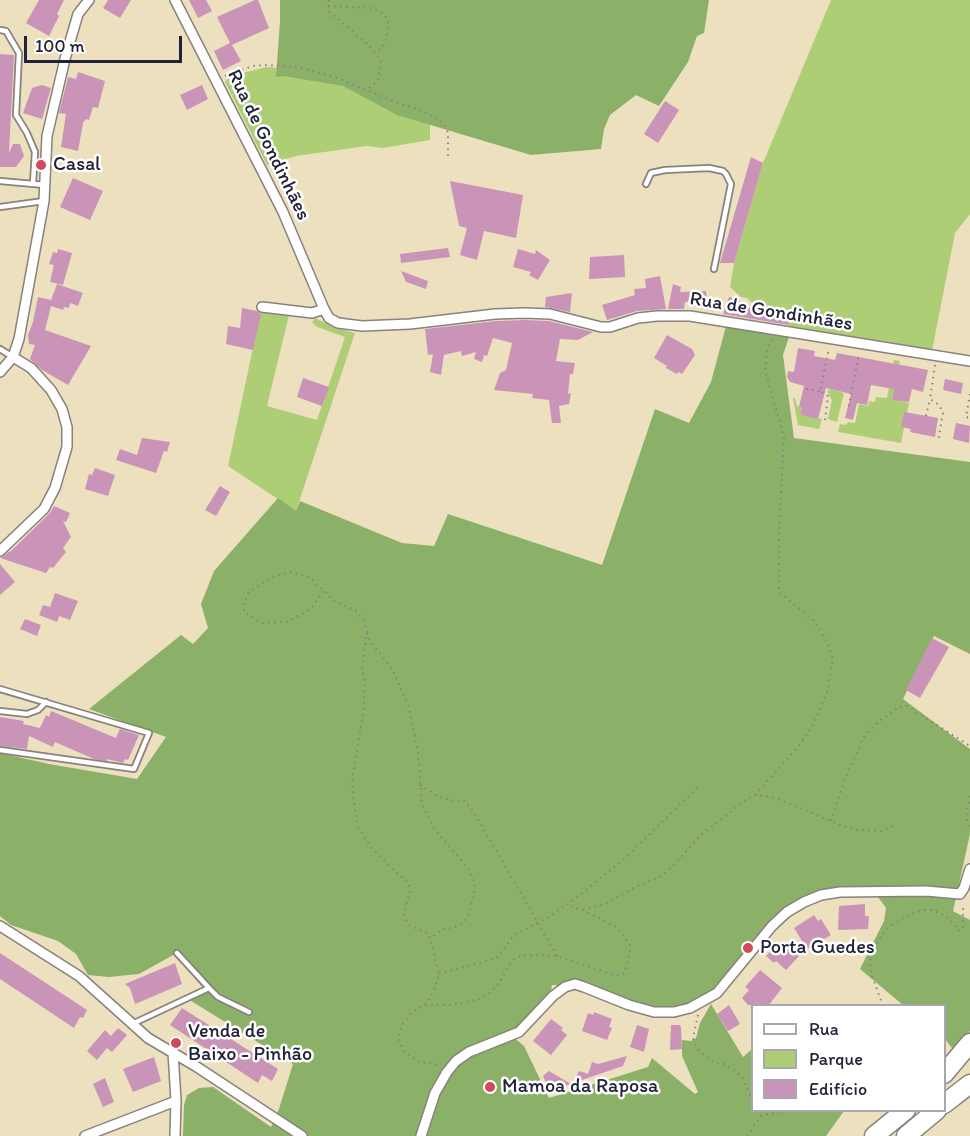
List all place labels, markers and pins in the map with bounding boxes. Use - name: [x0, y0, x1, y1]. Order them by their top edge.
- place label: Casal: [53, 153, 101, 177]
- marker: Casal: [34, 158, 48, 172]
- place label: Porta Guedes: [760, 936, 875, 960]
- marker: Porta Guedes: [741, 941, 755, 955]
- place label: Venda de Baixo - Pinhão: [188, 1020, 312, 1067]
- marker: Venda de Baixo - Pinhão: [169, 1036, 183, 1050]
- place label: Mamoa da Raposa: [502, 1075, 658, 1099]
- marker: Mamoa da Raposa: [483, 1080, 497, 1094]

